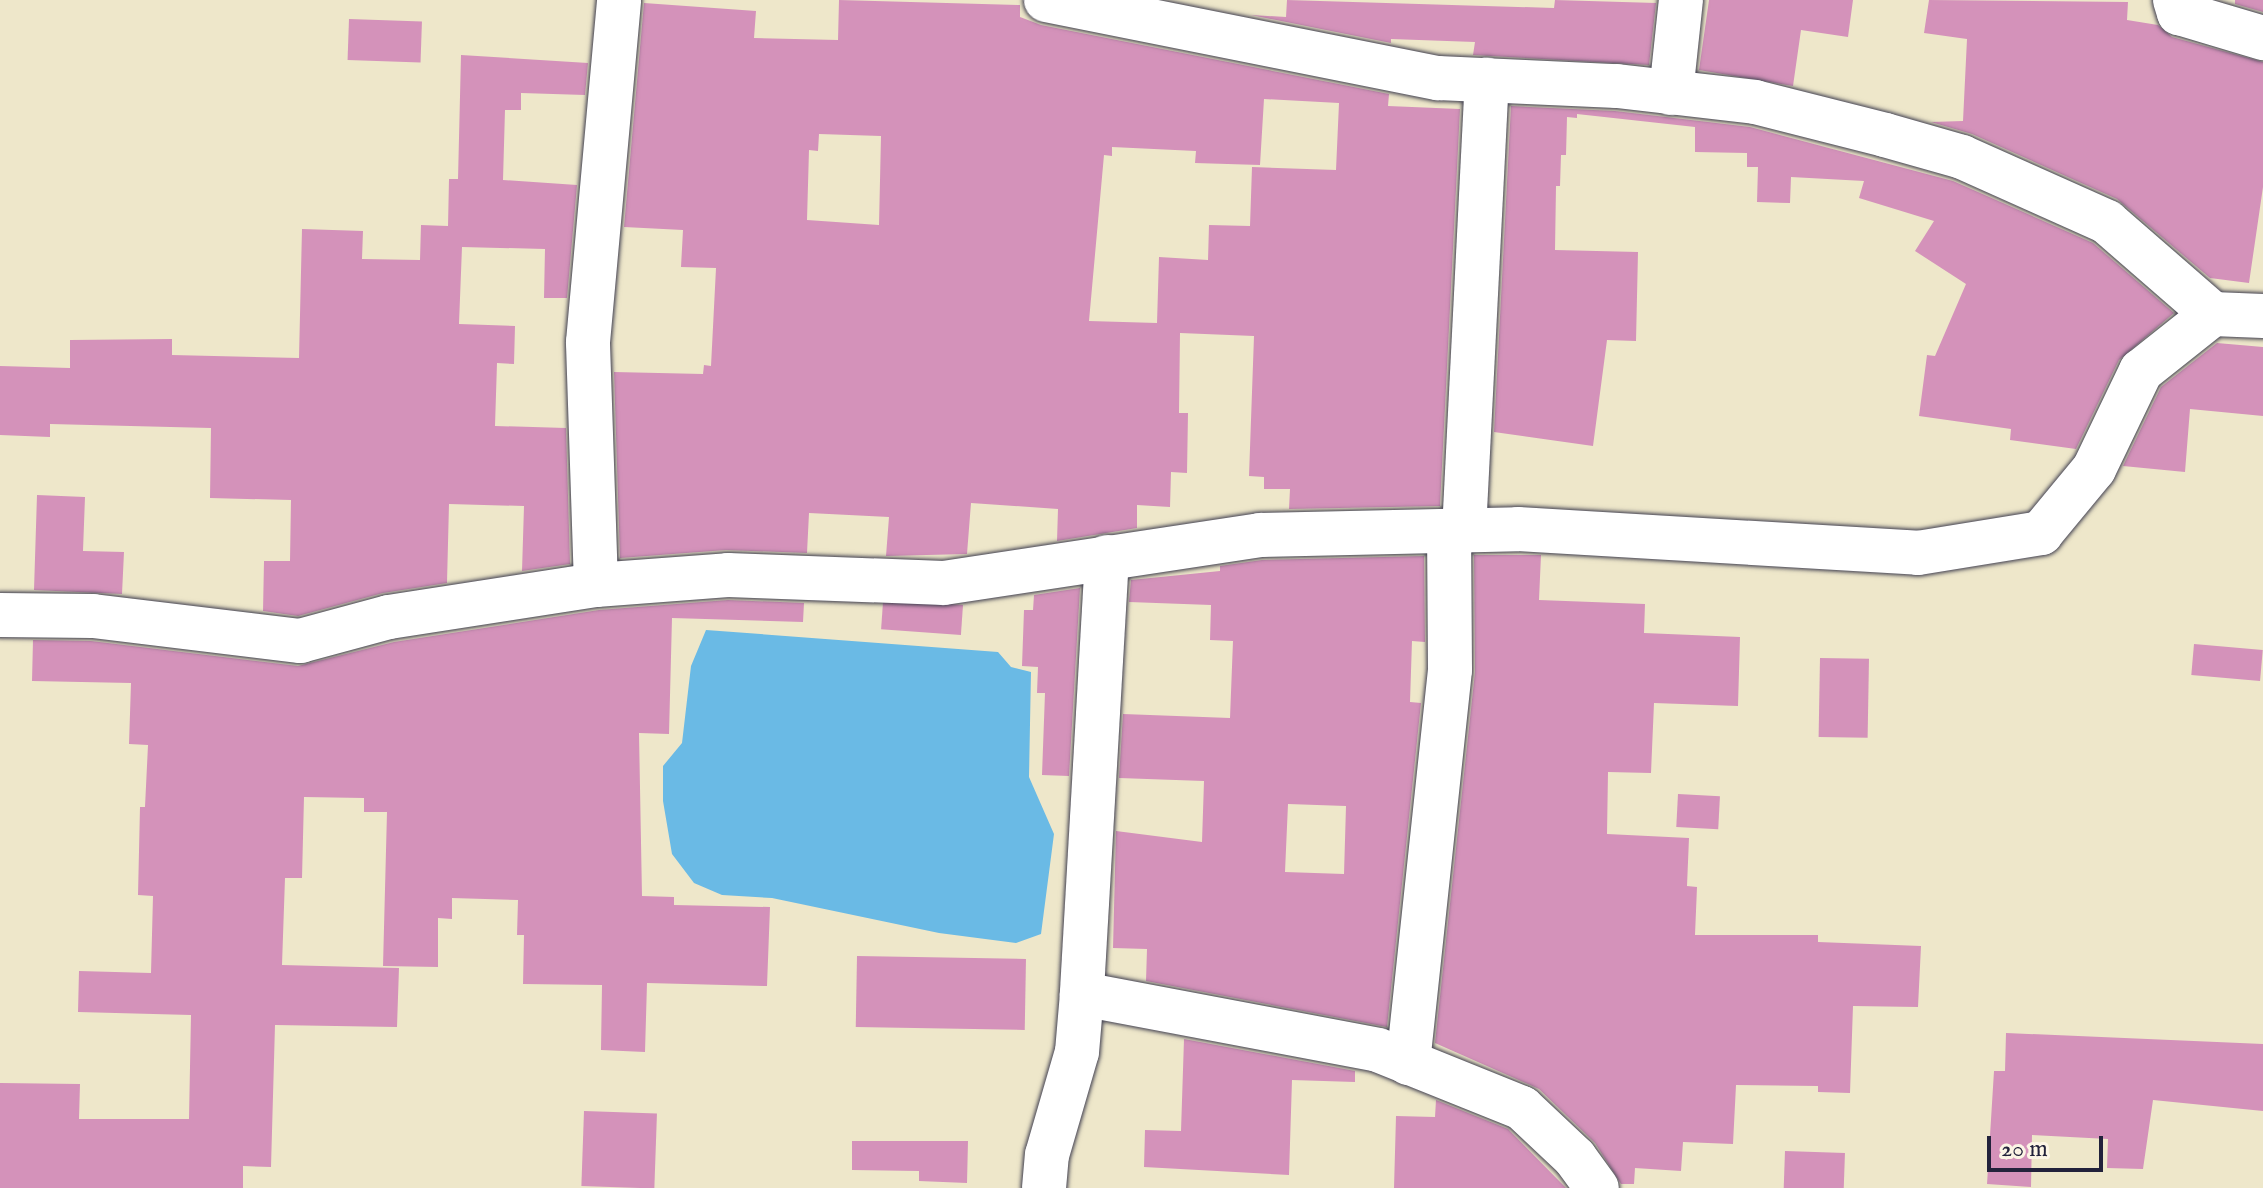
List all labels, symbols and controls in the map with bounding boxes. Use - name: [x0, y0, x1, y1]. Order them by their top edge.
- scale bar: [1991, 1120, 2107, 1170]
- text: 20 m: [2001, 1134, 2048, 1165]

